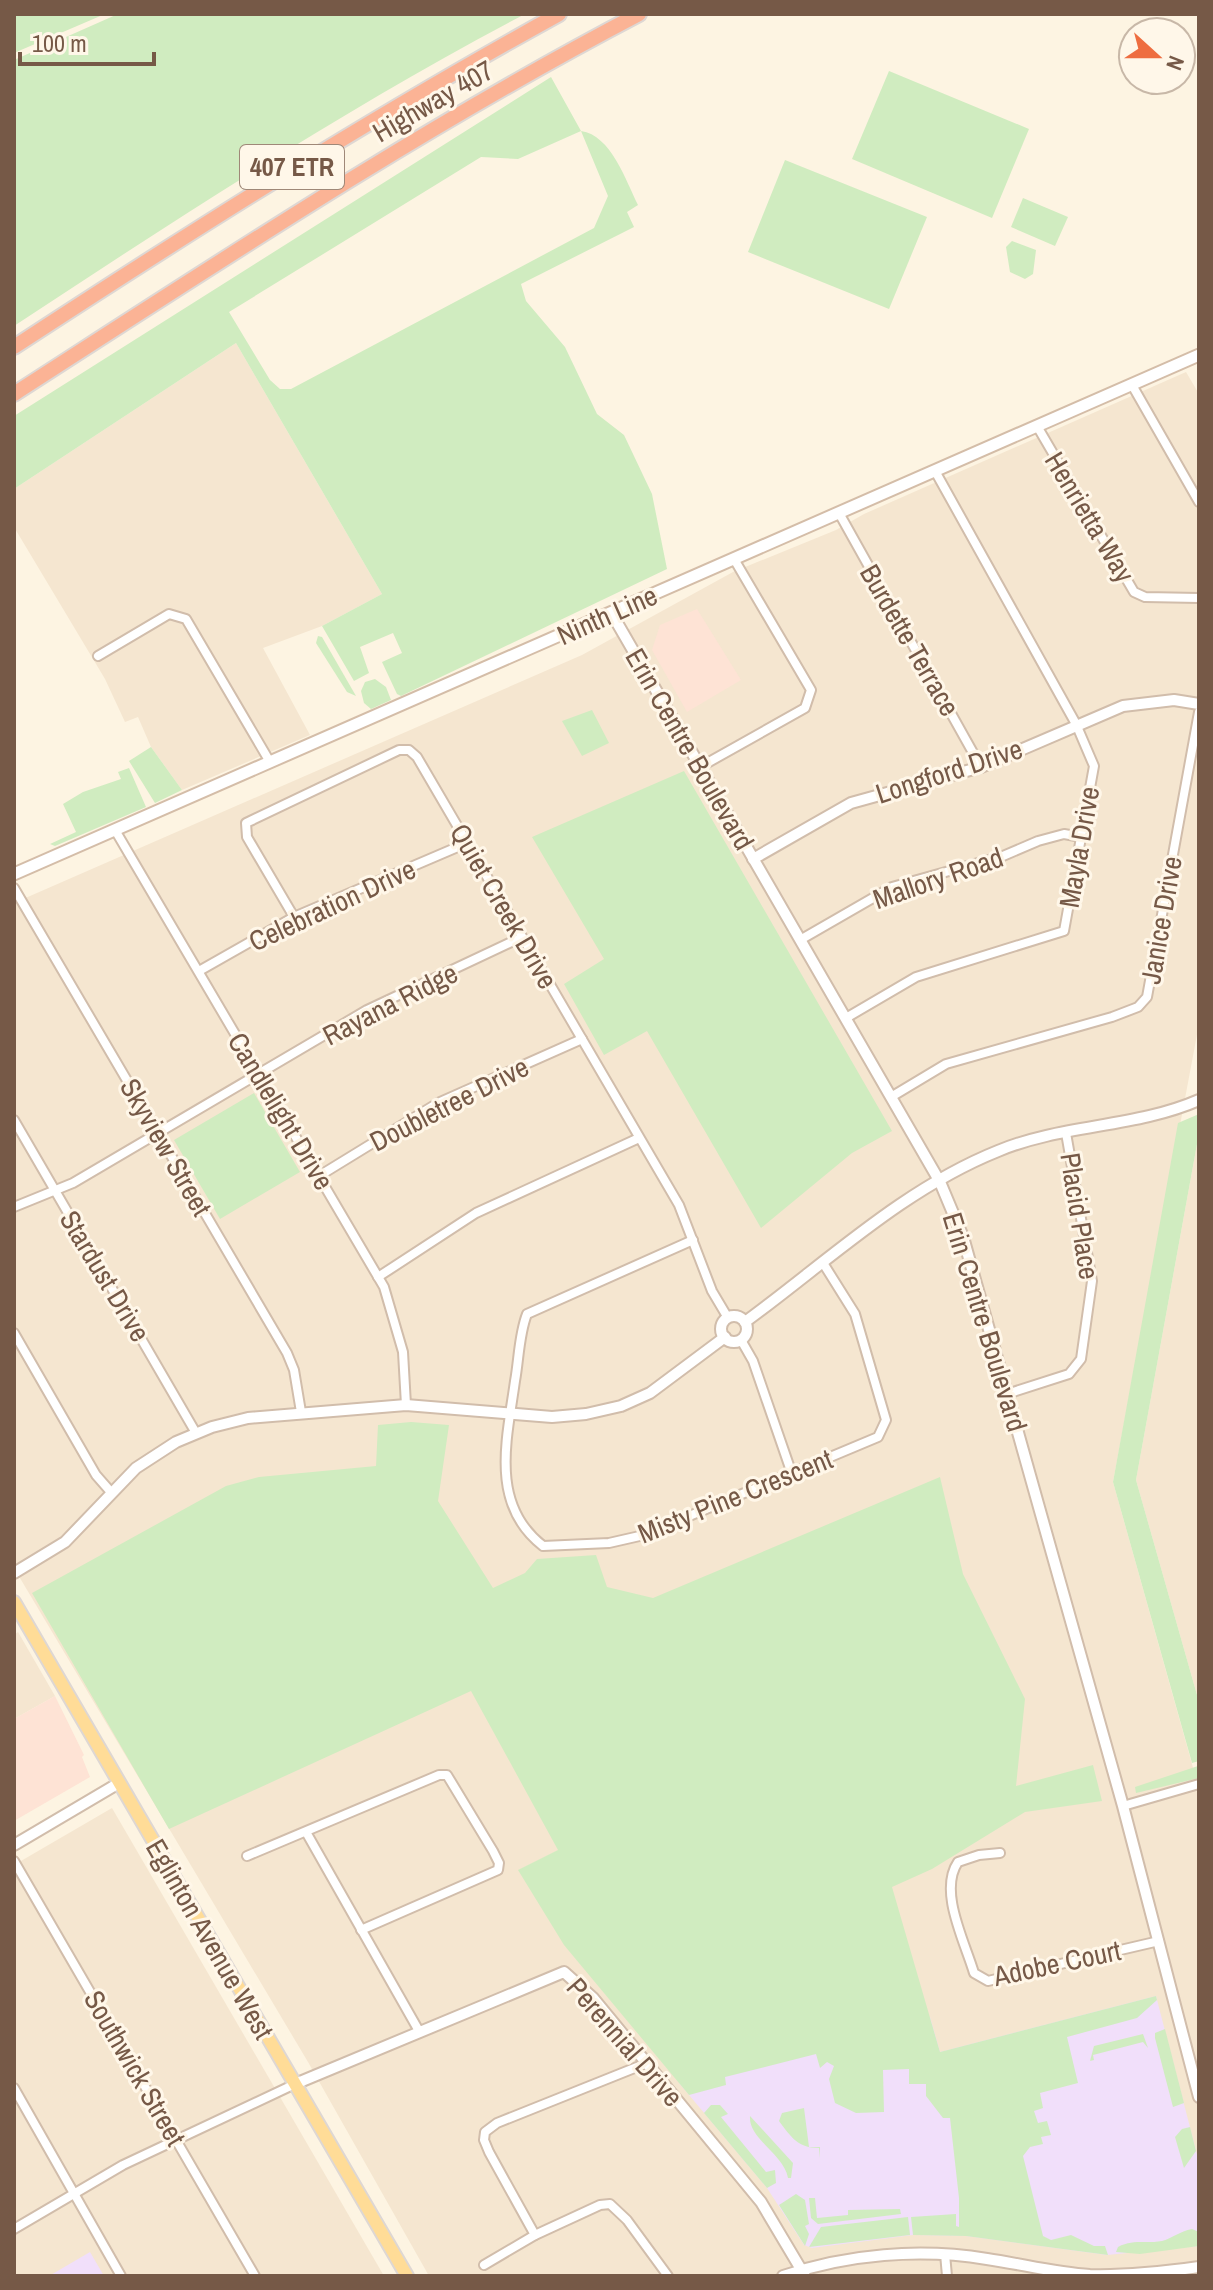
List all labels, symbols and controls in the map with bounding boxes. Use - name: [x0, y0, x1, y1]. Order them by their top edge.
- scale bar: [20, 16, 154, 66]
- north arrow: [1117, 16, 1197, 96]
- text: 100 m: [32, 27, 87, 59]
- street label: Highway 407: [365, 51, 501, 151]
- text: N: [1159, 52, 1192, 75]
- road number: 407 ETR: [240, 145, 344, 189]
- street label: Henrietta Way: [1036, 445, 1144, 590]
- street label: Burdette Terrace: [851, 557, 969, 723]
- street label: Ninth Line: [551, 576, 663, 654]
- street label: Erin Centre Boulevard: [617, 641, 763, 857]
- street label: Longford Drive: [871, 729, 1027, 813]
- street label: Mayla Drive: [1050, 783, 1108, 911]
- street label: Quiet Creek Drive: [441, 816, 567, 996]
- street label: Mallory Road: [868, 838, 1008, 918]
- street label: Celebration Drive: [242, 850, 422, 960]
- street label: Janice Drive: [1131, 853, 1191, 987]
- street label: Rayana Ridge: [316, 954, 464, 1054]
- street label: Candlelight Drive: [219, 1025, 343, 1197]
- street label: Doubletree Drive: [363, 1048, 535, 1160]
- street label: Skyview Street: [111, 1071, 221, 1223]
- street label: Placid Place: [1051, 1150, 1109, 1282]
- street label: Stardust Drive: [51, 1203, 159, 1349]
- street label: Erin Centre Boulevard: [934, 1208, 1036, 1436]
- street label: Misty Pine Crescent: [632, 1440, 838, 1552]
- street label: Eglinton Avenue West: [137, 1832, 283, 2046]
- street label: Adobe Court: [989, 1931, 1124, 1995]
- street label: Perennial Drive: [558, 1969, 692, 2115]
- street label: Southwick Street: [75, 1983, 195, 2153]

